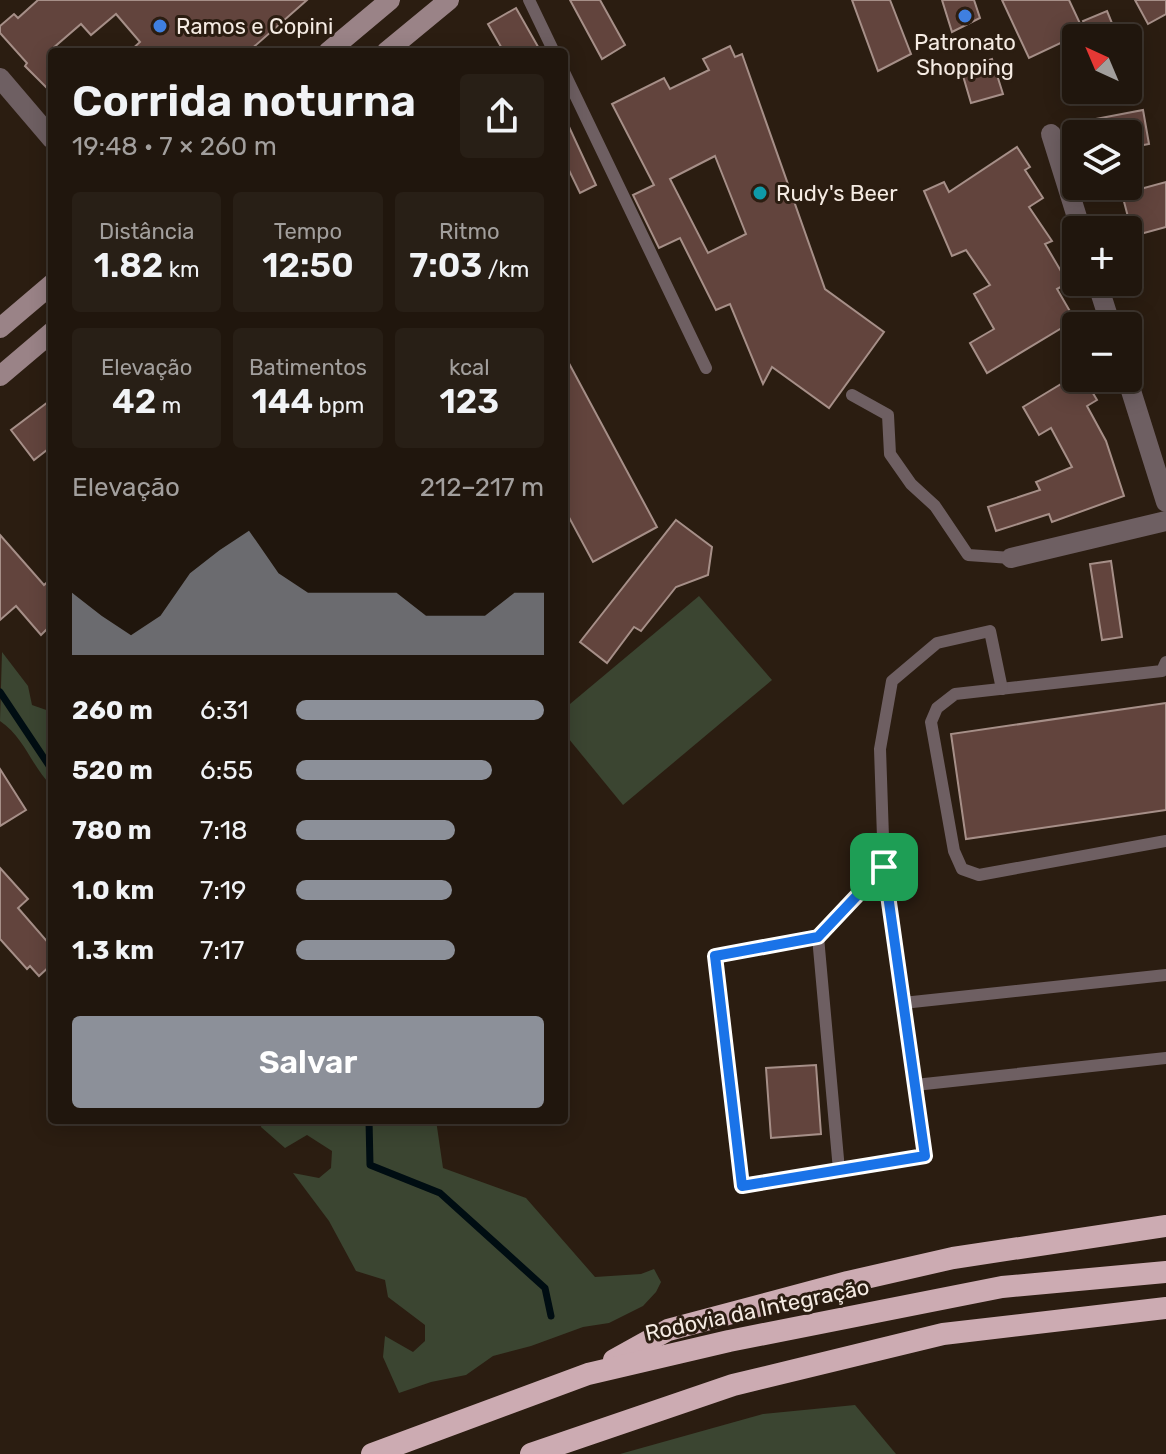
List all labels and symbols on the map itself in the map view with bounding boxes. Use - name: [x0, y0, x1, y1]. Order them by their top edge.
- marker: Patronato Shopping: [956, 7, 974, 25]
- place label: Ramos e Copini: [176, 13, 333, 40]
- marker: Ramos e Copini: [151, 17, 169, 35]
- north arrow: [1062, 24, 1142, 104]
- place label: Patronato Shopping: [914, 29, 1016, 81]
- place label: Rudy's Beer: [776, 180, 898, 207]
- marker: Rudy's Beer: [751, 184, 769, 202]
- pin: [850, 833, 918, 901]
- street label: Rodovia da Integração: [643, 1273, 871, 1347]

